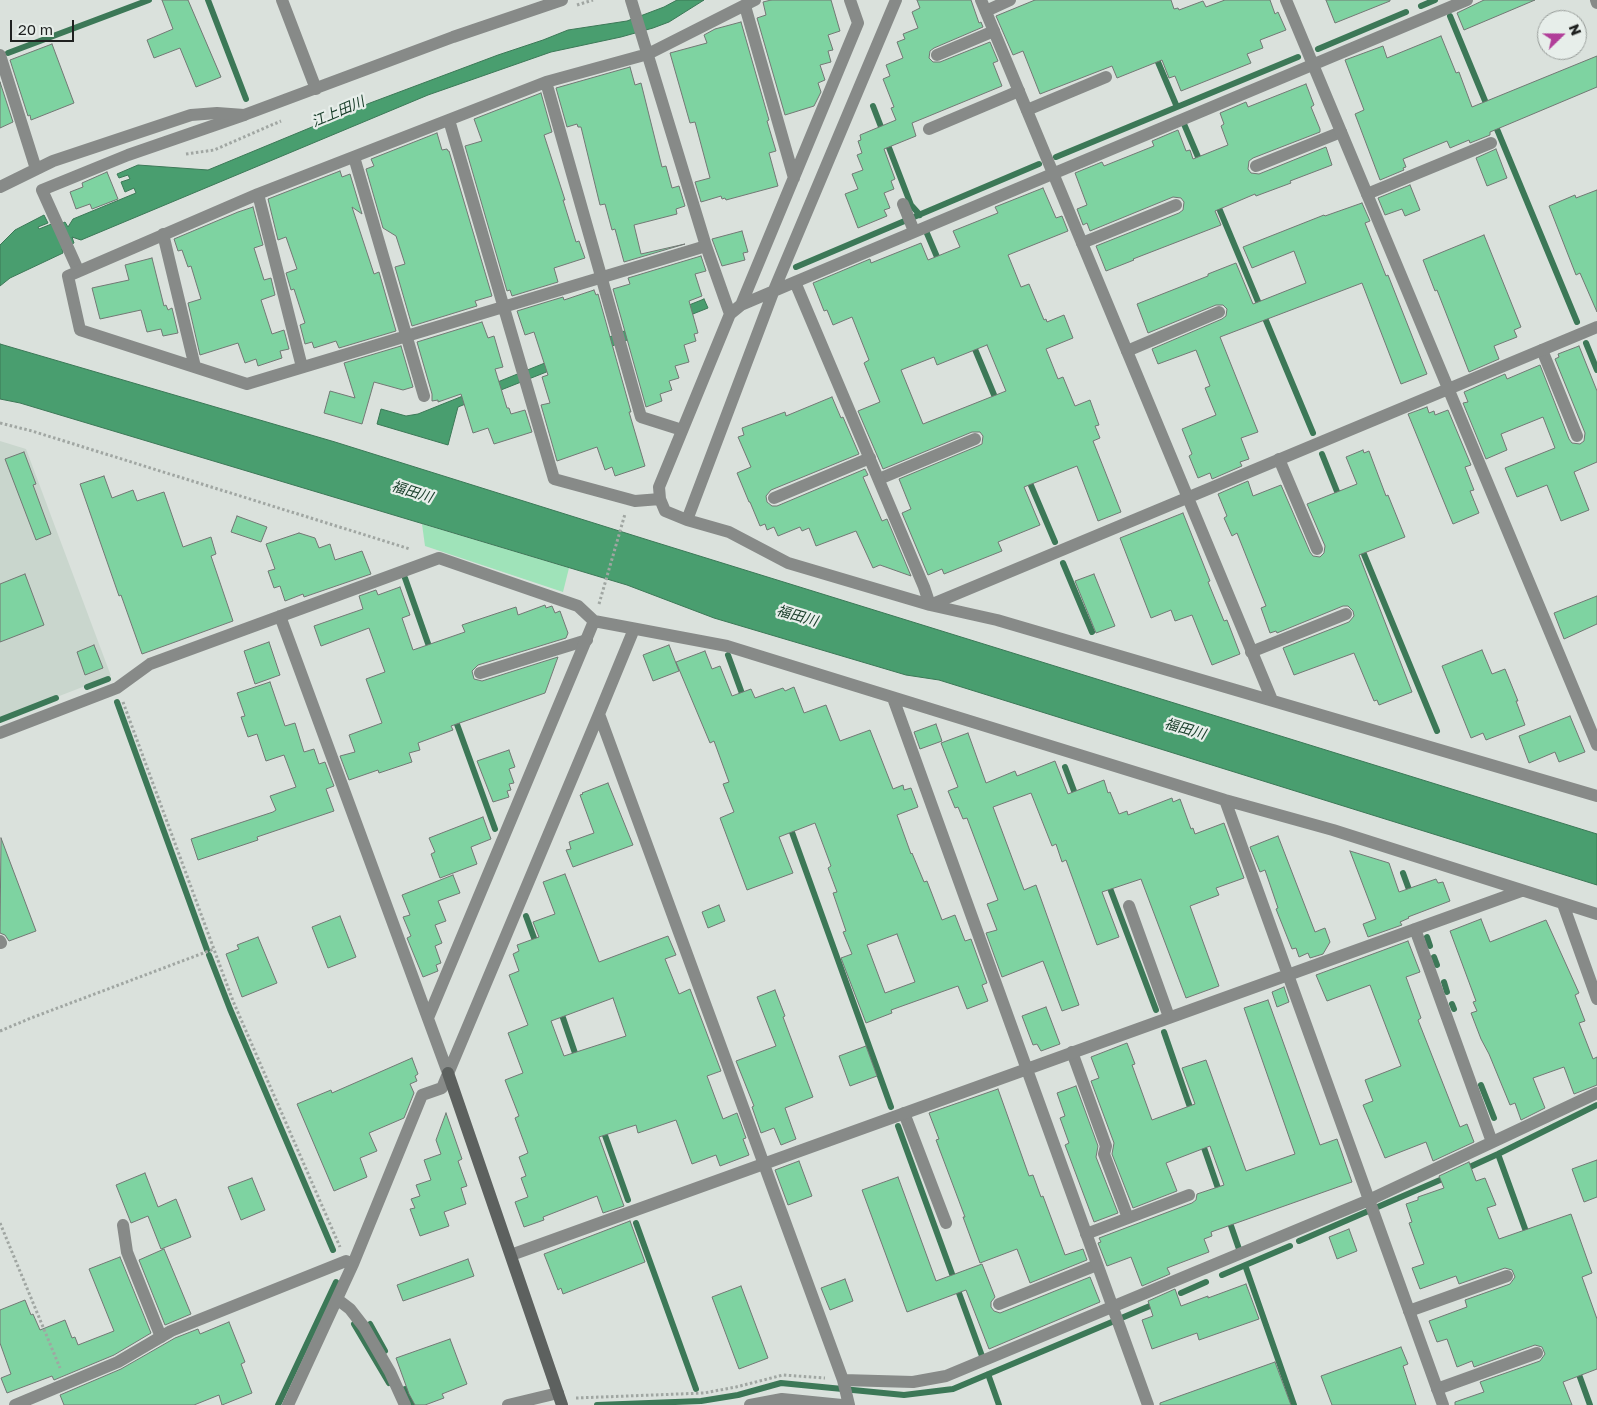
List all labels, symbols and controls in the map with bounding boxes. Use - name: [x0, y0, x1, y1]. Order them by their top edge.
- scale bar: [12, 10, 76, 42]
- north arrow: [1537, 10, 1587, 60]
- text: 20 m: [18, 20, 53, 38]
- text: N: [1566, 21, 1585, 38]
- water label: 江上田川: [309, 93, 367, 131]
- water label: 福田川: [389, 478, 435, 506]
- water label: 福田川: [774, 602, 820, 630]
- water label: 福田川: [1162, 715, 1208, 743]

